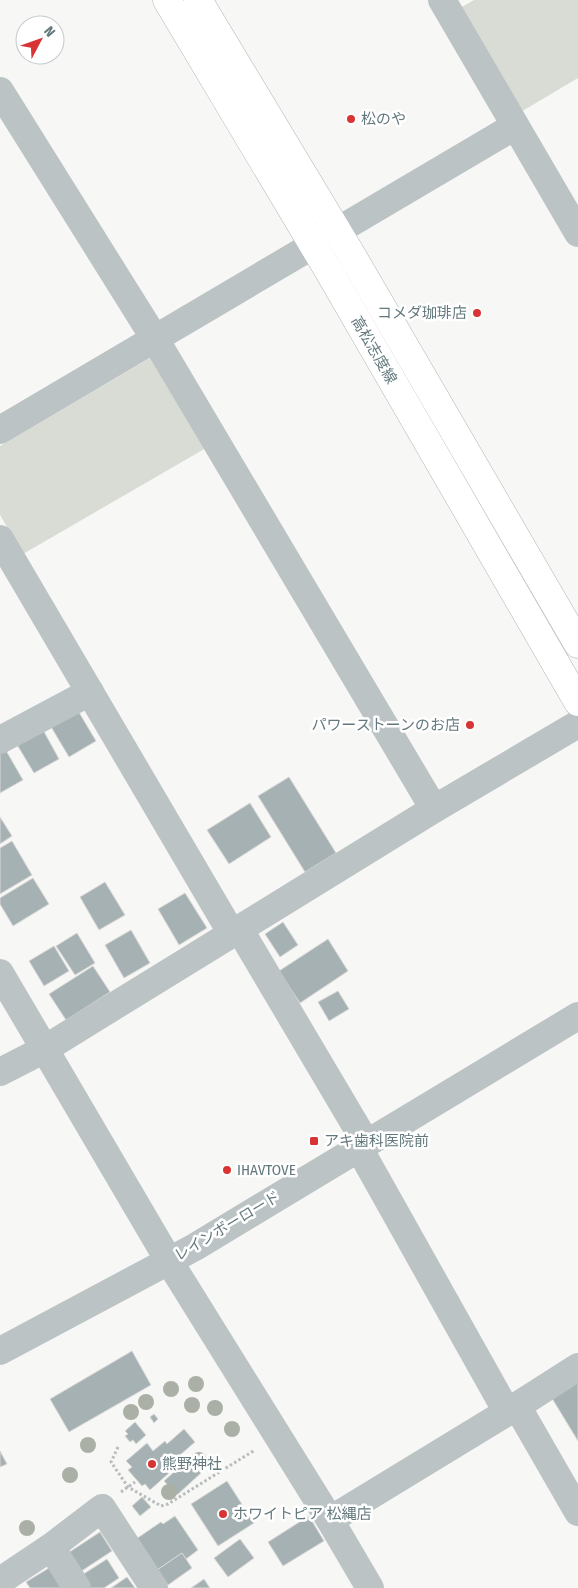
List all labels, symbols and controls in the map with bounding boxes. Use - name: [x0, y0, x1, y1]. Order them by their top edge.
- north arrow: [15, 15, 65, 65]
- text: N: [40, 23, 59, 41]
- place label: 松のや: [361, 110, 406, 128]
- marker: 松のや: [345, 113, 357, 125]
- place label: コメダ珈琲店: [377, 304, 467, 322]
- marker: コメダ珈琲店: [471, 307, 483, 319]
- street label: 高松志度線: [347, 313, 401, 387]
- place label: パワーストーンのお店: [311, 716, 460, 734]
- marker: パワーストーンのお店: [464, 719, 476, 731]
- place label: アキ歯科医院前: [324, 1132, 429, 1150]
- marker: アキ歯科医院前: [308, 1135, 320, 1147]
- place label: IHAVTOVE: [237, 1161, 296, 1179]
- marker: IHAVTOVE: [221, 1164, 233, 1176]
- street label: レインボーロード: [171, 1187, 283, 1265]
- place label: 熊野神社: [162, 1455, 222, 1473]
- marker: 熊野神社: [146, 1458, 158, 1470]
- place label: ホワイトピア 松縄店: [233, 1505, 372, 1523]
- marker: ホワイトピア 松縄店: [217, 1508, 229, 1520]

